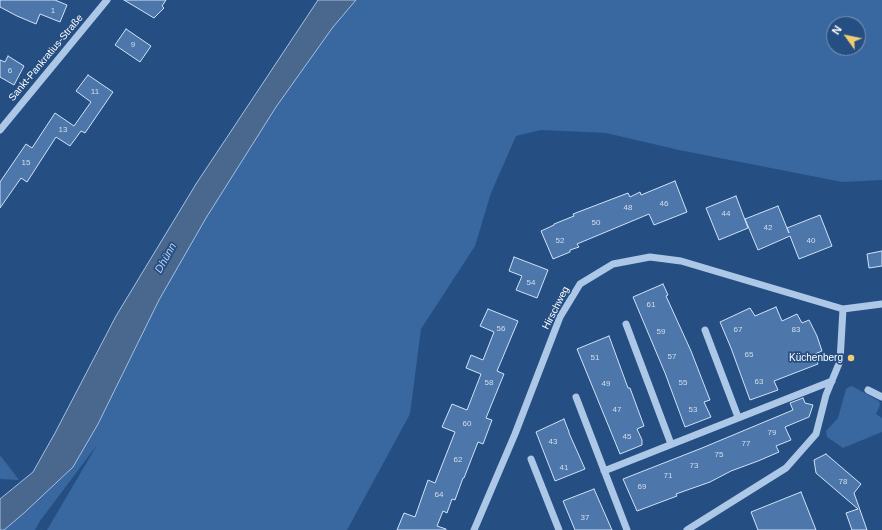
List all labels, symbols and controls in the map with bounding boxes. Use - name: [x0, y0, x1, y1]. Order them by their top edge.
- house number: 1: [51, 6, 55, 16]
- street label: Sankt-Pankratius-Straße: [6, 12, 86, 104]
- north arrow: [826, 16, 866, 56]
- text: N: [830, 23, 844, 37]
- house number: 9: [131, 40, 135, 50]
- house number: 6: [8, 66, 12, 76]
- house number: 11: [91, 87, 99, 97]
- house number: 13: [59, 125, 67, 135]
- house number: 15: [22, 158, 30, 168]
- house number: 46: [660, 199, 668, 209]
- house number: 48: [624, 203, 632, 213]
- house number: 44: [722, 209, 730, 219]
- house number: 50: [592, 218, 600, 228]
- house number: 42: [764, 223, 772, 233]
- house number: 52: [556, 236, 564, 246]
- house number: 40: [807, 236, 815, 246]
- water label: Dhünn: [152, 241, 180, 275]
- house number: 54: [527, 278, 535, 288]
- street label: Hirschweg: [540, 284, 572, 332]
- house number: 61: [647, 300, 655, 310]
- house number: 56: [497, 324, 505, 334]
- house number: 67: [734, 325, 742, 335]
- house number: 83: [792, 325, 800, 335]
- house number: 59: [657, 327, 665, 337]
- house number: 65: [745, 350, 753, 360]
- house number: 57: [668, 352, 676, 362]
- place label: Küchenberg: [789, 352, 843, 364]
- house number: 51: [591, 353, 599, 363]
- marker: Küchenberg: [846, 353, 856, 363]
- house number: 63: [755, 377, 763, 387]
- house number: 58: [485, 378, 493, 388]
- house number: 55: [679, 378, 687, 388]
- house number: 49: [602, 379, 610, 389]
- house number: 47: [613, 405, 621, 415]
- house number: 53: [689, 405, 697, 415]
- house number: 60: [463, 419, 471, 429]
- house number: 79: [768, 428, 776, 438]
- house number: 45: [623, 432, 631, 442]
- house number: 43: [549, 437, 557, 447]
- house number: 77: [742, 439, 750, 449]
- house number: 75: [715, 450, 723, 460]
- house number: 62: [454, 455, 462, 465]
- house number: 73: [690, 461, 698, 471]
- house number: 41: [560, 463, 568, 473]
- house number: 71: [664, 471, 672, 481]
- house number: 78: [839, 477, 847, 487]
- house number: 69: [638, 482, 646, 492]
- house number: 64: [435, 490, 443, 500]
- house number: 37: [581, 513, 589, 523]

